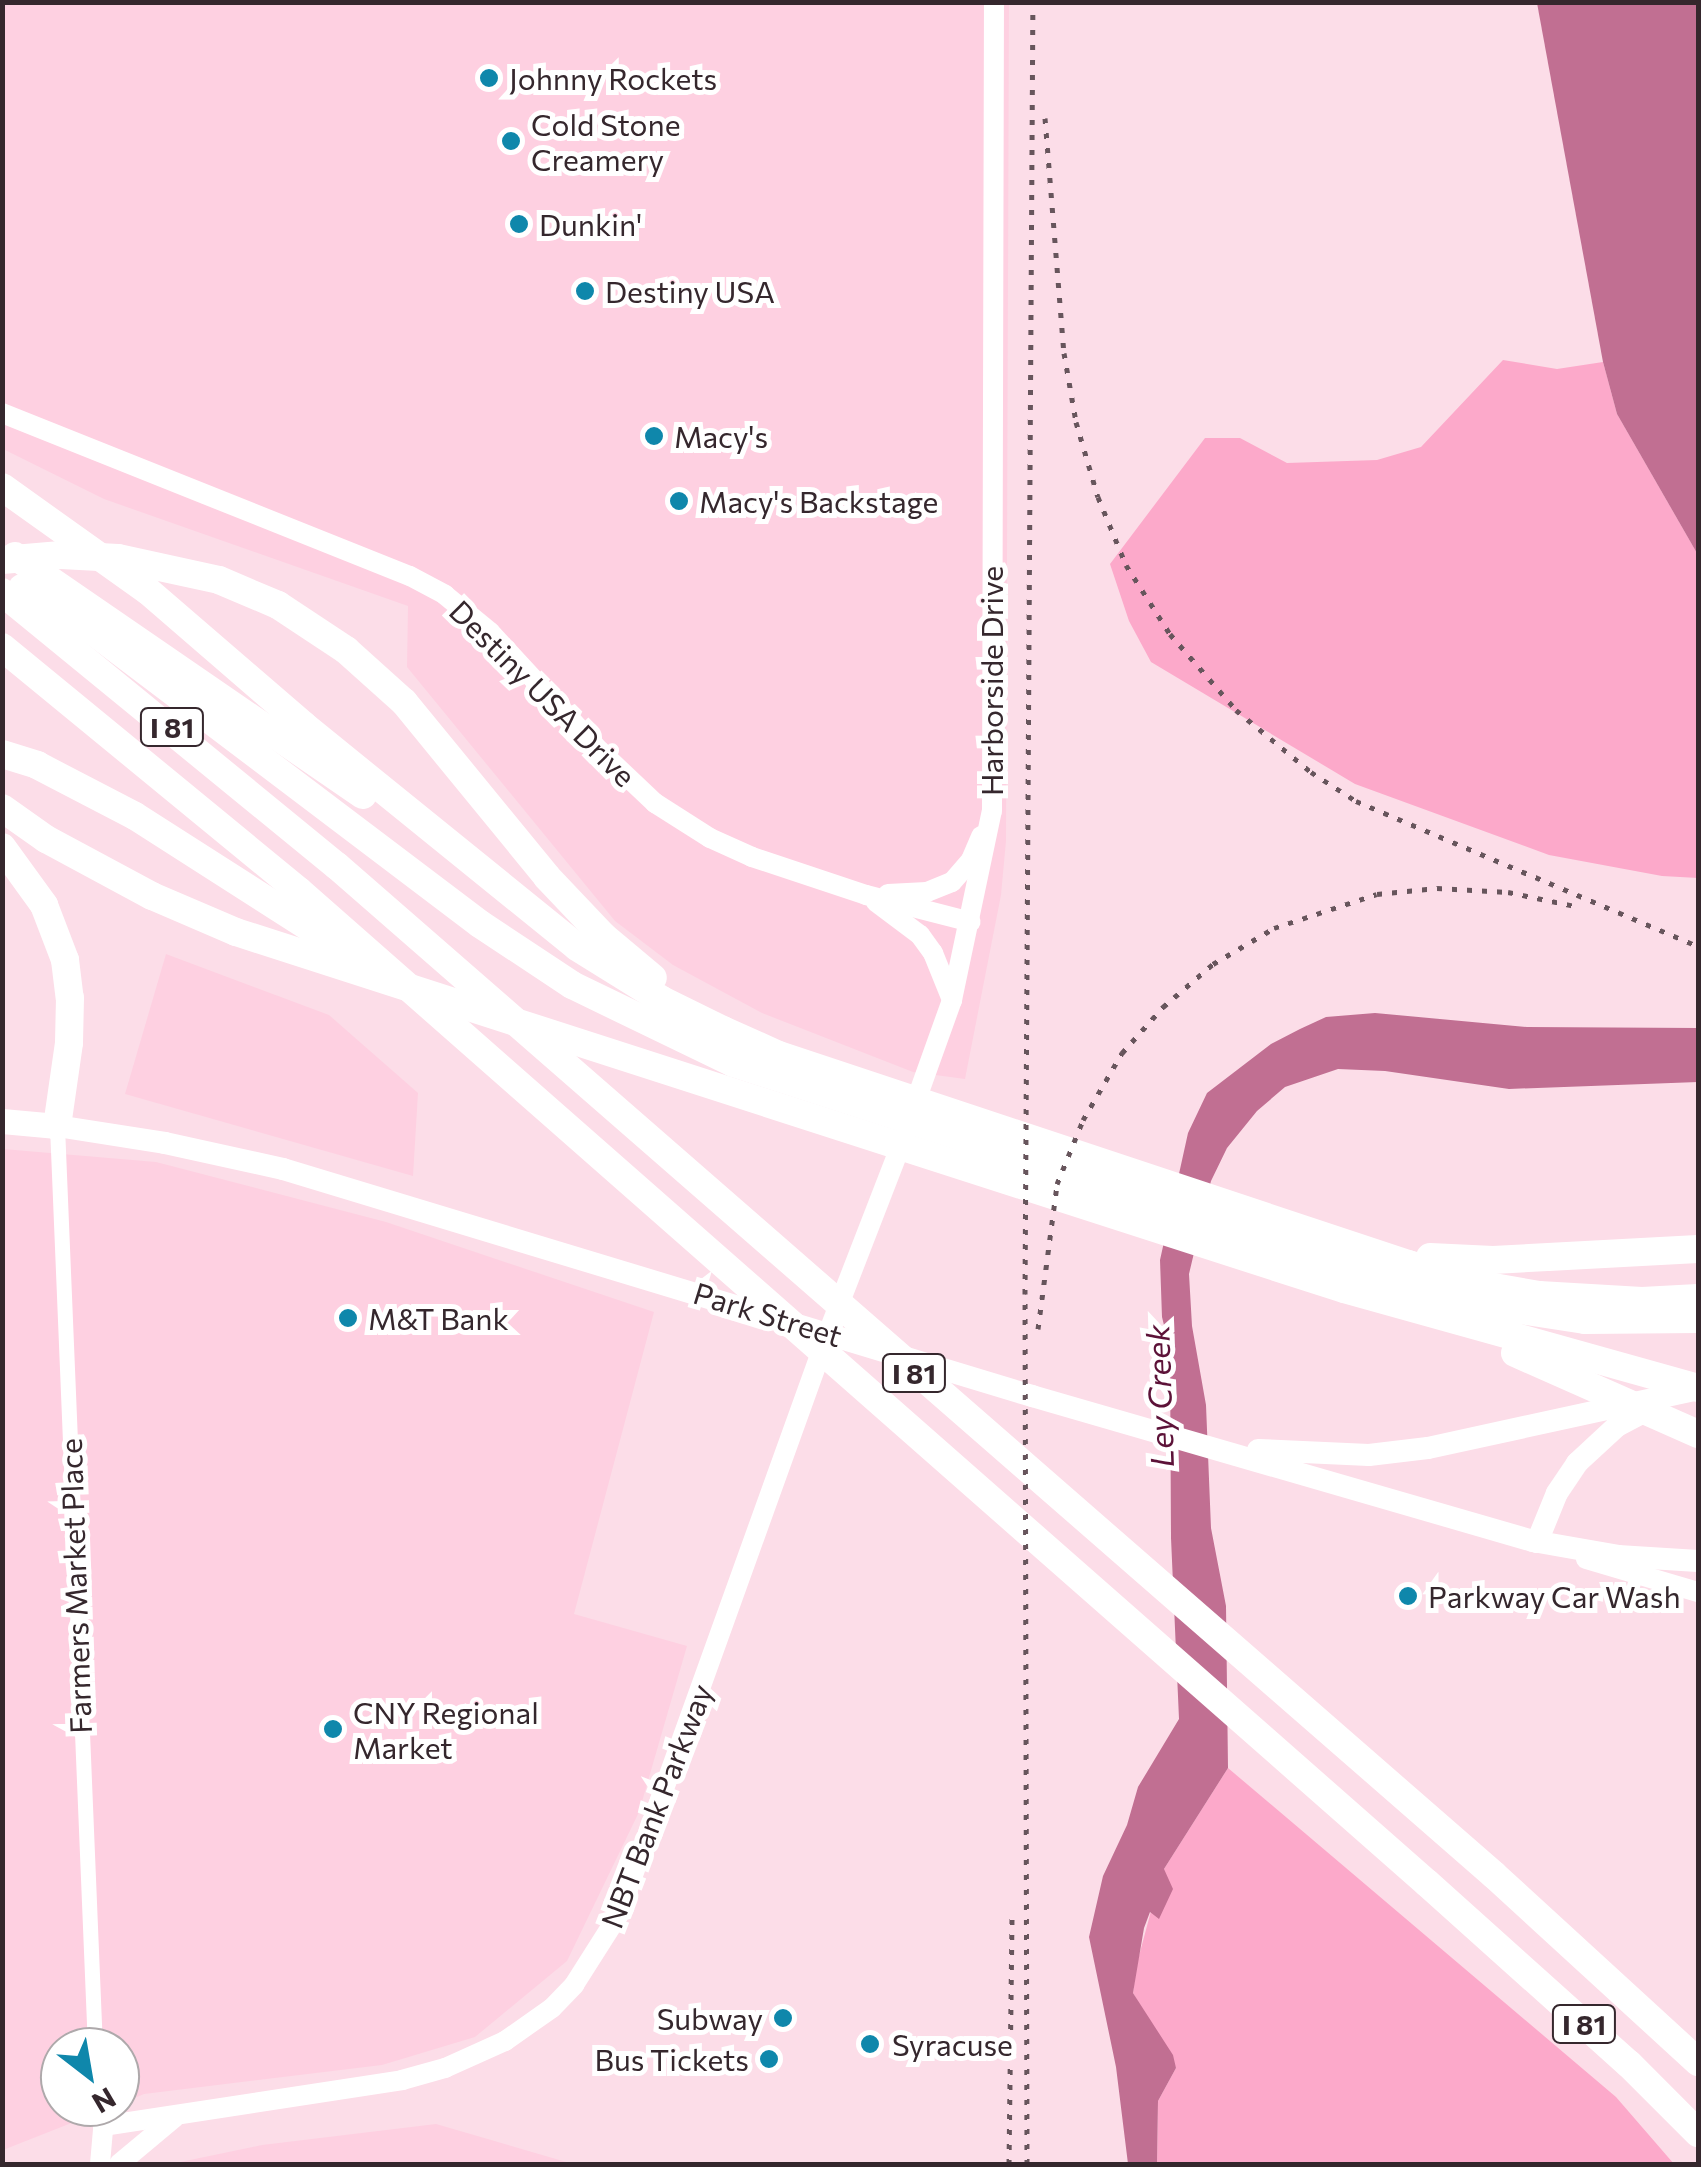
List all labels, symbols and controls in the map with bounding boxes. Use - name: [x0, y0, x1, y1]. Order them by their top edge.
- place label: Johnny Rockets: [509, 60, 717, 96]
- marker: Johnny Rockets: [478, 67, 500, 89]
- place label: Cold Stone Creamery: [531, 106, 680, 176]
- marker: Cold Stone Creamery: [500, 130, 522, 152]
- place label: Dunkin': [539, 206, 642, 242]
- marker: Dunkin': [508, 213, 530, 235]
- place label: Destiny USA: [605, 273, 775, 309]
- marker: Destiny USA: [574, 280, 596, 302]
- place label: Macy's: [674, 418, 768, 454]
- marker: Macy's: [643, 425, 665, 447]
- place label: Macy's Backstage: [699, 483, 938, 519]
- marker: Macy's Backstage: [668, 490, 690, 512]
- street label: Harborside Drive: [973, 566, 1009, 796]
- street label: Destiny USA Drive: [443, 593, 643, 793]
- road number: I 81: [140, 704, 204, 750]
- street label: Park Street: [689, 1274, 847, 1354]
- place label: M&T Bank: [368, 1300, 509, 1336]
- marker: M&T Bank: [337, 1307, 359, 1329]
- water label: Ley Creek: [1137, 1324, 1181, 1468]
- road number: I 81: [882, 1350, 946, 1396]
- street label: Farmers Market Place: [52, 1438, 98, 1734]
- place label: Parkway Car Wash: [1428, 1578, 1681, 1614]
- marker: Parkway Car Wash: [1397, 1585, 1419, 1607]
- street label: NBT Bank Parkway: [593, 1679, 719, 1933]
- place label: CNY Regional Market: [353, 1694, 539, 1764]
- marker: CNY Regional Market: [322, 1718, 344, 1740]
- place label: Subway: [657, 2000, 763, 2036]
- road number: I 81: [1552, 2001, 1616, 2047]
- marker: Subway: [772, 2007, 794, 2029]
- place label: Syracuse: [892, 2026, 1013, 2062]
- north arrow: [40, 2027, 140, 2127]
- marker: Syracuse: [857, 2031, 883, 2057]
- place label: Bus Tickets: [595, 2041, 749, 2077]
- marker: Bus Tickets: [758, 2048, 780, 2070]
- text: N: [87, 2081, 122, 2121]

